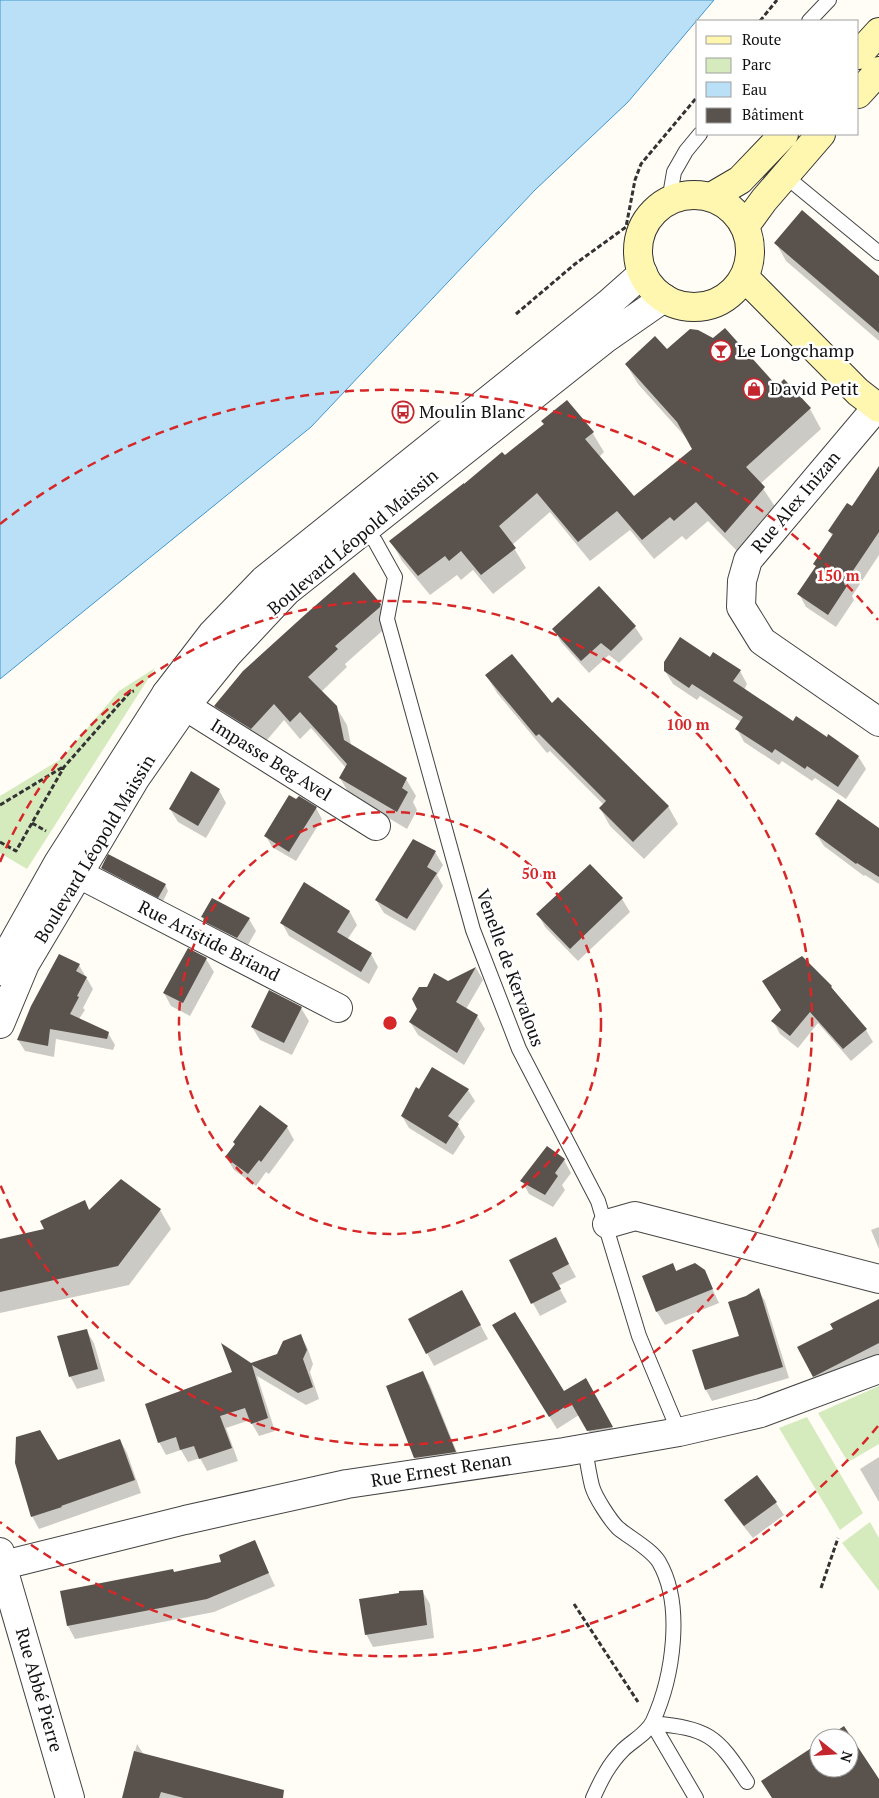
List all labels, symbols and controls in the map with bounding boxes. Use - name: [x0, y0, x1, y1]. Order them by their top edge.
- legend: [696, 20, 859, 135]
- text: Route: [742, 29, 781, 49]
- text: Parc: [742, 54, 771, 74]
- text: Eau: [742, 79, 767, 99]
- text: Bâtiment: [742, 104, 804, 124]
- place label: Le Longchamp: [737, 338, 854, 362]
- bar icon: Le Longchamp: [709, 339, 733, 363]
- place label: David Petit: [770, 376, 859, 400]
- shop icon: David Petit: [742, 377, 766, 401]
- place label: Moulin Blanc: [419, 399, 525, 423]
- bus stop icon: Moulin Blanc: [391, 400, 415, 424]
- street label: Rue Alex Inizan: [746, 445, 845, 557]
- street label: Boulevard Léopold Maissin: [262, 463, 443, 620]
- text: 150 m: [816, 565, 860, 585]
- street label: Impasse Beg Avel: [207, 712, 336, 806]
- text: 100 m: [666, 714, 710, 734]
- street label: Boulevard Léopold Maissin: [28, 750, 160, 947]
- text: 50 m: [522, 863, 557, 883]
- street label: Venelle de Kervalous: [471, 886, 551, 1050]
- street label: Rue Aristide Briand: [135, 894, 284, 986]
- centre of rings: [381, 1014, 399, 1032]
- street label: Rue Ernest Renan: [369, 1446, 513, 1492]
- street label: Rue Abbé Pierre: [11, 1625, 69, 1755]
- north arrow: [809, 1728, 859, 1778]
- text: N: [836, 1749, 858, 1765]

